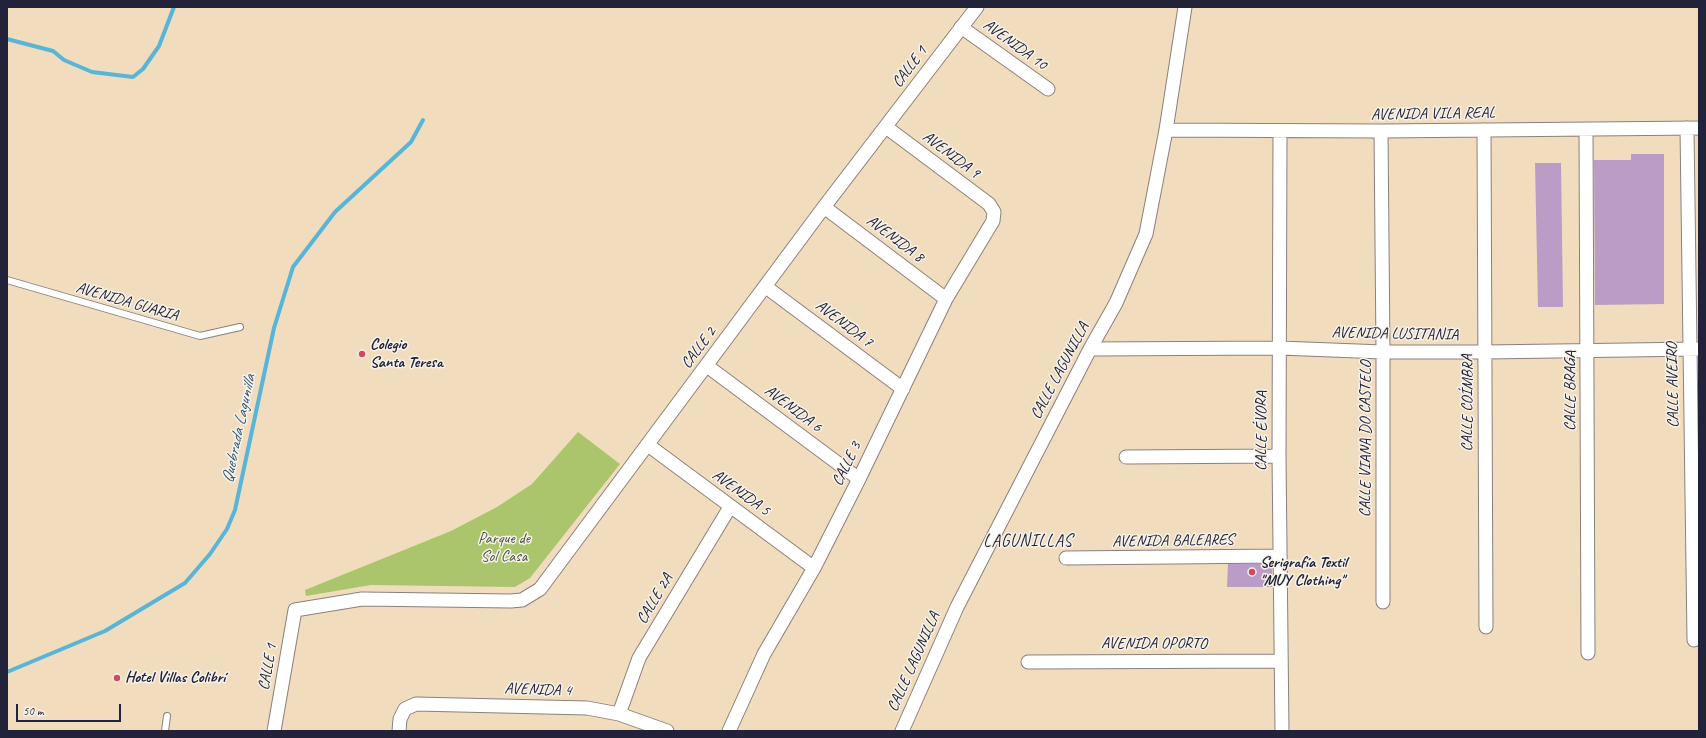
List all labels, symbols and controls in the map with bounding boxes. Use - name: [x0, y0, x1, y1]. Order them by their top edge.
- street label: AVENIDA 10: [979, 15, 1051, 75]
- street label: CALLE 1: [888, 43, 932, 91]
- street label: AVENIDA VILA REAL: [1371, 103, 1495, 125]
- street label: AVENIDA 9: [918, 127, 984, 183]
- street label: AVENIDA 8: [862, 211, 928, 267]
- street label: AVENIDA GUARIA: [74, 278, 180, 326]
- street label: AVENIDA 7: [811, 296, 877, 352]
- street label: CALLE LAGUNILLA: [1026, 319, 1094, 423]
- street label: AVENIDA LUSITANIA: [1331, 323, 1459, 345]
- street label: CALLE 2: [677, 324, 721, 372]
- place label: Colegio Santa Teresa: [370, 335, 443, 373]
- street label: CALLE AVEIRO: [1663, 342, 1683, 428]
- marker: Colegio Santa Teresa: [357, 349, 367, 359]
- street label: CALLE BRAGA: [1561, 351, 1581, 431]
- street label: CALLE COÍMBRA: [1458, 355, 1478, 451]
- street label: CALLE VIANA DO CASTELO: [1356, 361, 1376, 517]
- water label: Quebrada Lagunilla: [218, 373, 260, 485]
- street label: AVENIDA 6: [760, 381, 826, 437]
- street label: CALLE ÉVORA: [1252, 391, 1272, 471]
- street label: CALLE 3: [828, 439, 866, 489]
- street label: AVENIDA 5: [708, 466, 774, 520]
- park label: Parque de Sol Casa: [478, 529, 530, 567]
- street label: AVENIDA BALEARES: [1112, 530, 1234, 552]
- district label: LAGUNILLAS: [983, 532, 1073, 552]
- place label: Serigrafía Textil "MUY Clothing": [1260, 553, 1347, 591]
- marker: Serigrafía Textil "MUY Clothing": [1247, 567, 1257, 577]
- street label: CALLE 2A: [633, 571, 677, 627]
- street label: CALLE LAGUNILLA: [884, 609, 944, 715]
- street label: AVENIDA OPORTO: [1101, 634, 1207, 654]
- street label: CALLE 1: [254, 642, 282, 692]
- place label: Hotel Villas Colibrí: [125, 668, 225, 688]
- marker: Hotel Villas Colibrí: [112, 673, 122, 683]
- street label: AVENIDA 4: [504, 679, 572, 701]
- scale bar: [18, 696, 123, 722]
- text: 50 m: [23, 703, 43, 719]

